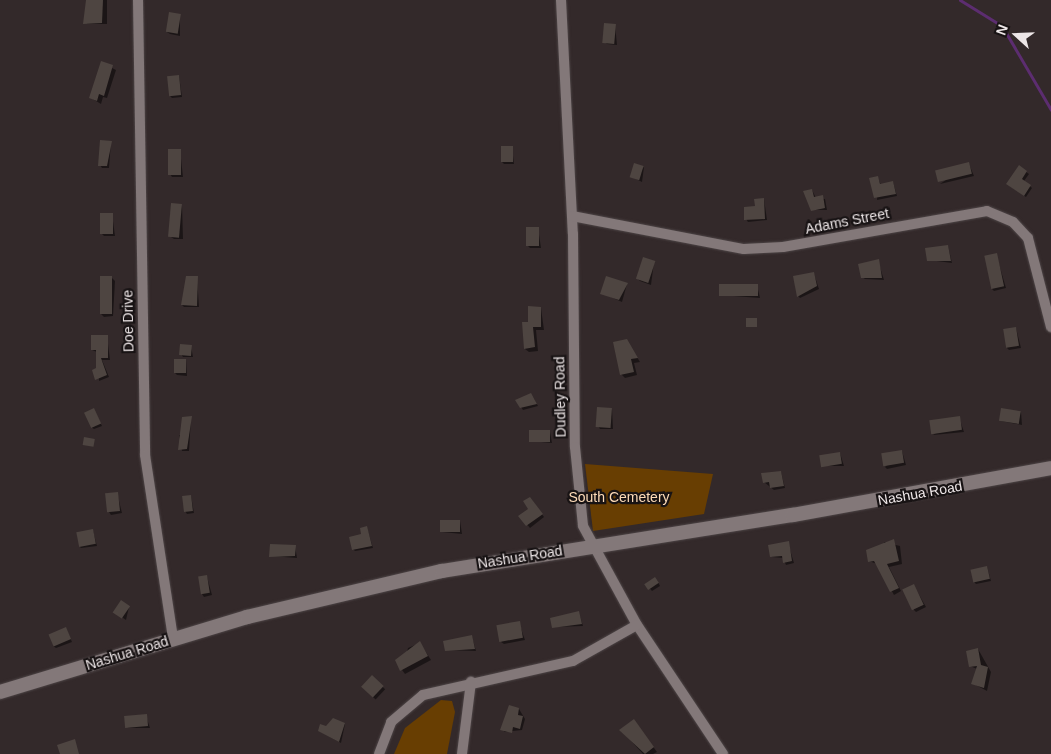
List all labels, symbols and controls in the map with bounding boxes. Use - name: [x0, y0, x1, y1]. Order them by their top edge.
- north arrow: [991, 10, 1041, 60]
- text: N: [993, 22, 1011, 37]
- street label: Adams Street: [804, 205, 890, 237]
- street label: Doe Drive: [119, 290, 137, 352]
- street label: Dudley Road: [551, 356, 569, 438]
- street label: Nashua Road: [876, 477, 964, 509]
- park label: South Cemetery: [568, 489, 670, 505]
- street label: Nashua Road: [476, 542, 564, 572]
- street label: Nashua Road: [84, 632, 170, 674]

